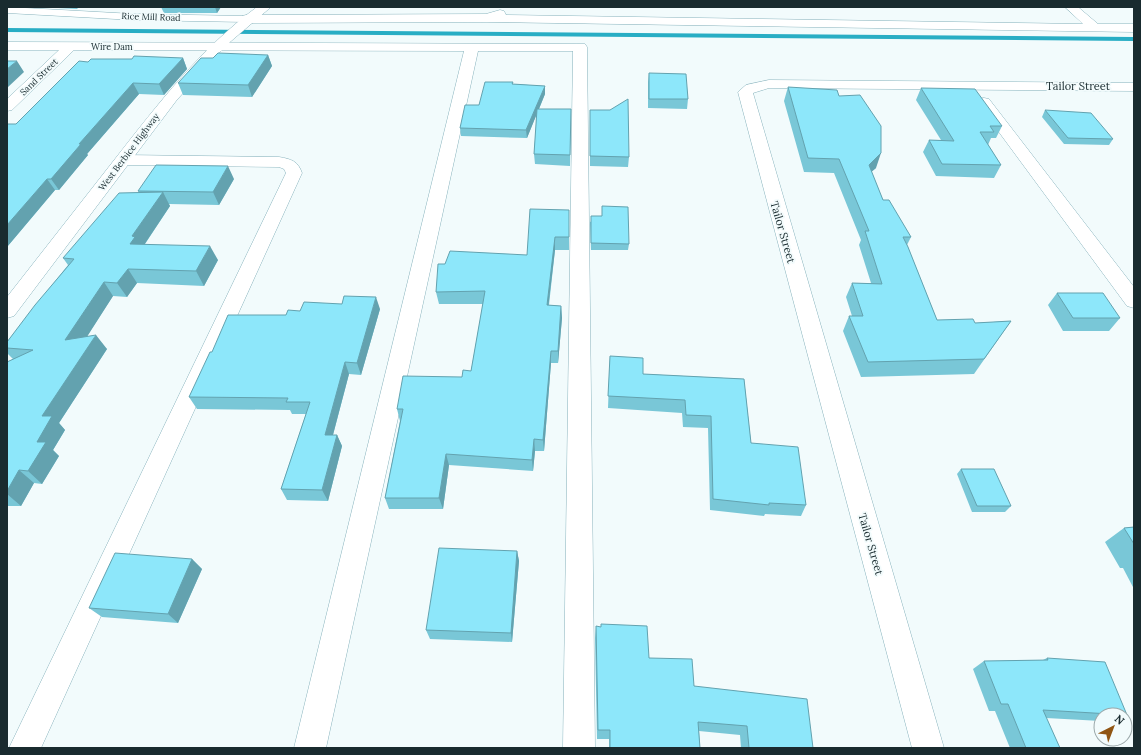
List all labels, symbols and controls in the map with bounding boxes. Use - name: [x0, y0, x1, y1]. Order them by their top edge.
- street label: Rice Mill Road: [121, 10, 181, 23]
- street label: Wire Dam: [91, 41, 133, 52]
- street label: Sand Street: [17, 55, 60, 97]
- street label: Tailor Street: [1046, 79, 1111, 93]
- street label: West Berbice Highway: [96, 111, 161, 193]
- street label: Tailor Street: [767, 199, 799, 265]
- street label: Tailor Street: [855, 511, 887, 577]
- north arrow: [1093, 707, 1133, 747]
- text: N: [1112, 712, 1128, 728]

